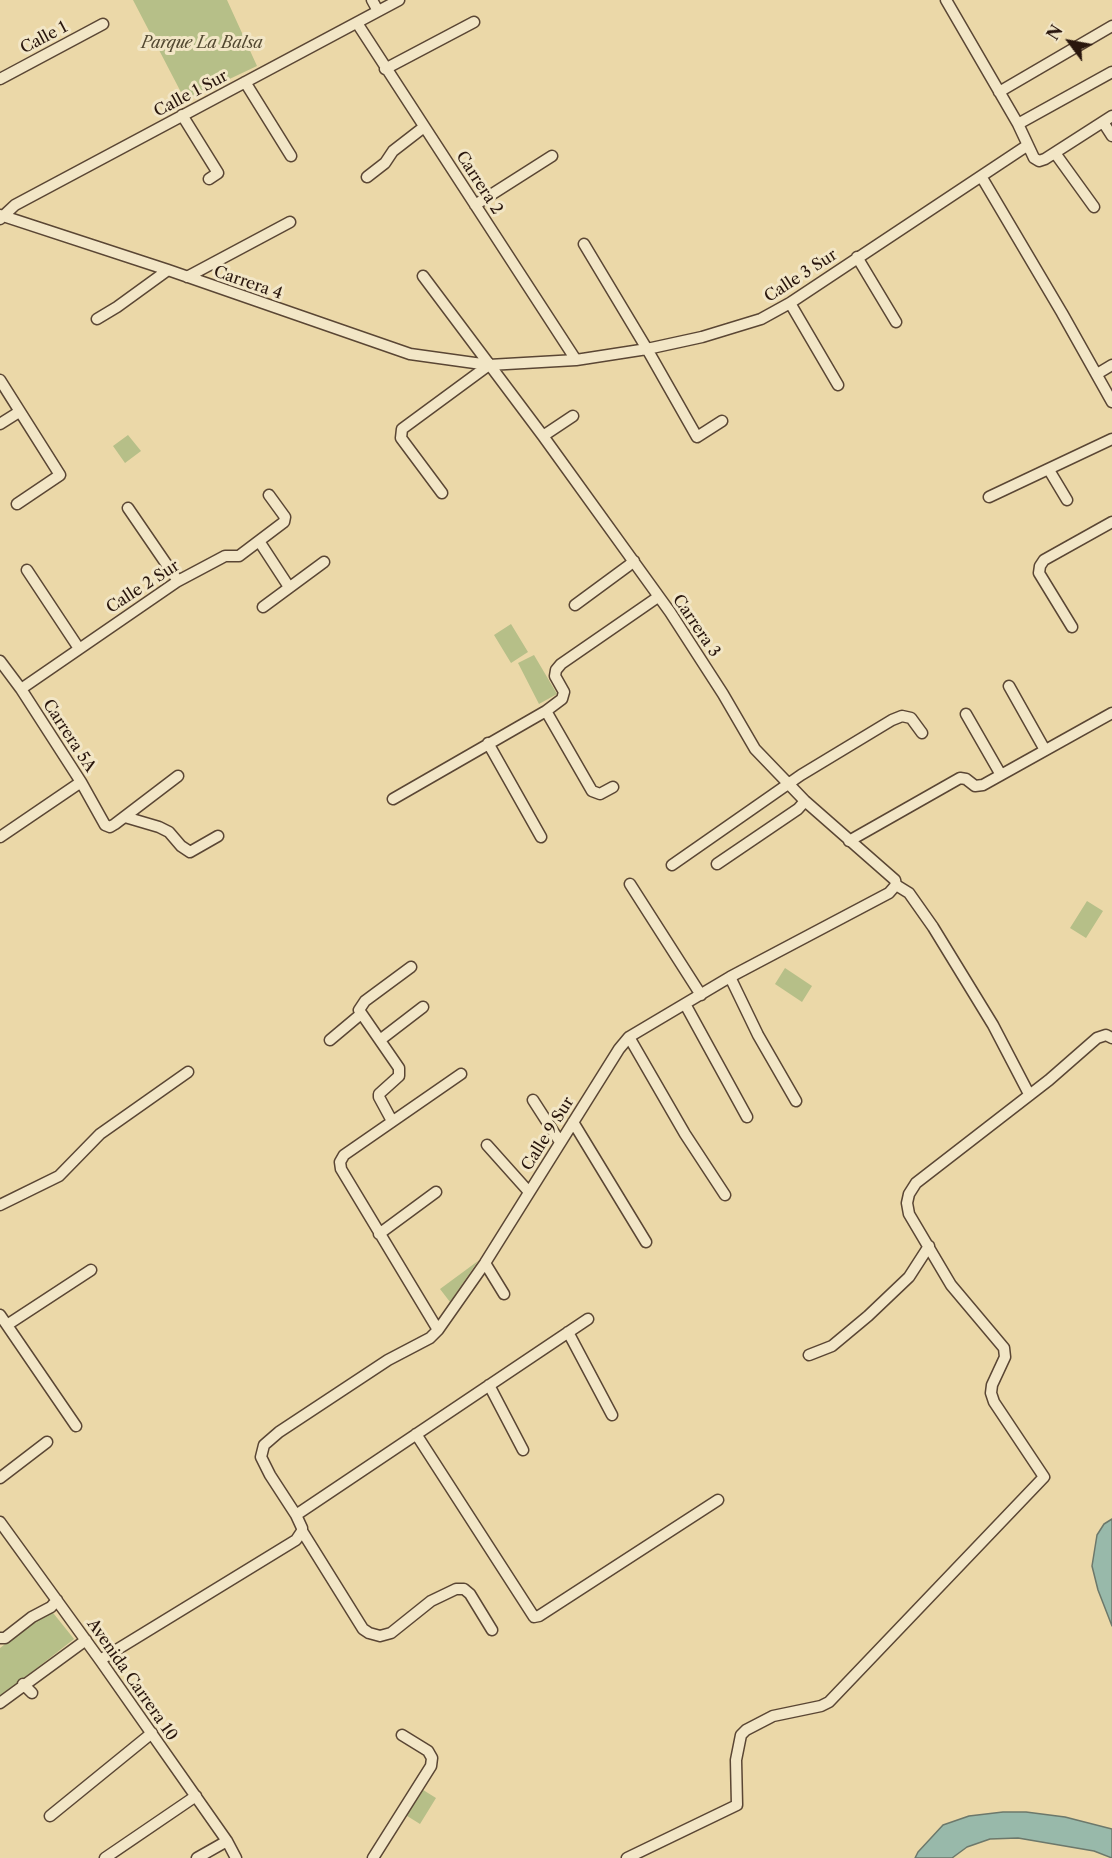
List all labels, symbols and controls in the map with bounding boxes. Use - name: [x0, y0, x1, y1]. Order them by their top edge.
- north arrow: [1040, 12, 1100, 72]
- street label: Calle 1: [17, 18, 71, 58]
- text: N: [1043, 21, 1067, 44]
- park label: Parque La Balsa: [141, 33, 263, 53]
- street label: Calle 1 Sur: [151, 67, 231, 121]
- street label: Carrera 2: [451, 148, 507, 218]
- street label: Calle 3 Sur: [761, 245, 841, 307]
- street label: Carrera 4: [211, 262, 285, 304]
- street label: Calle 2 Sur: [103, 556, 183, 618]
- street label: Carrera 3: [668, 591, 724, 661]
- street label: Carrera 5A: [38, 696, 100, 776]
- street label: Calle 9 Sur: [518, 1094, 578, 1174]
- street label: Avenida Carrera 10: [83, 1615, 181, 1745]

